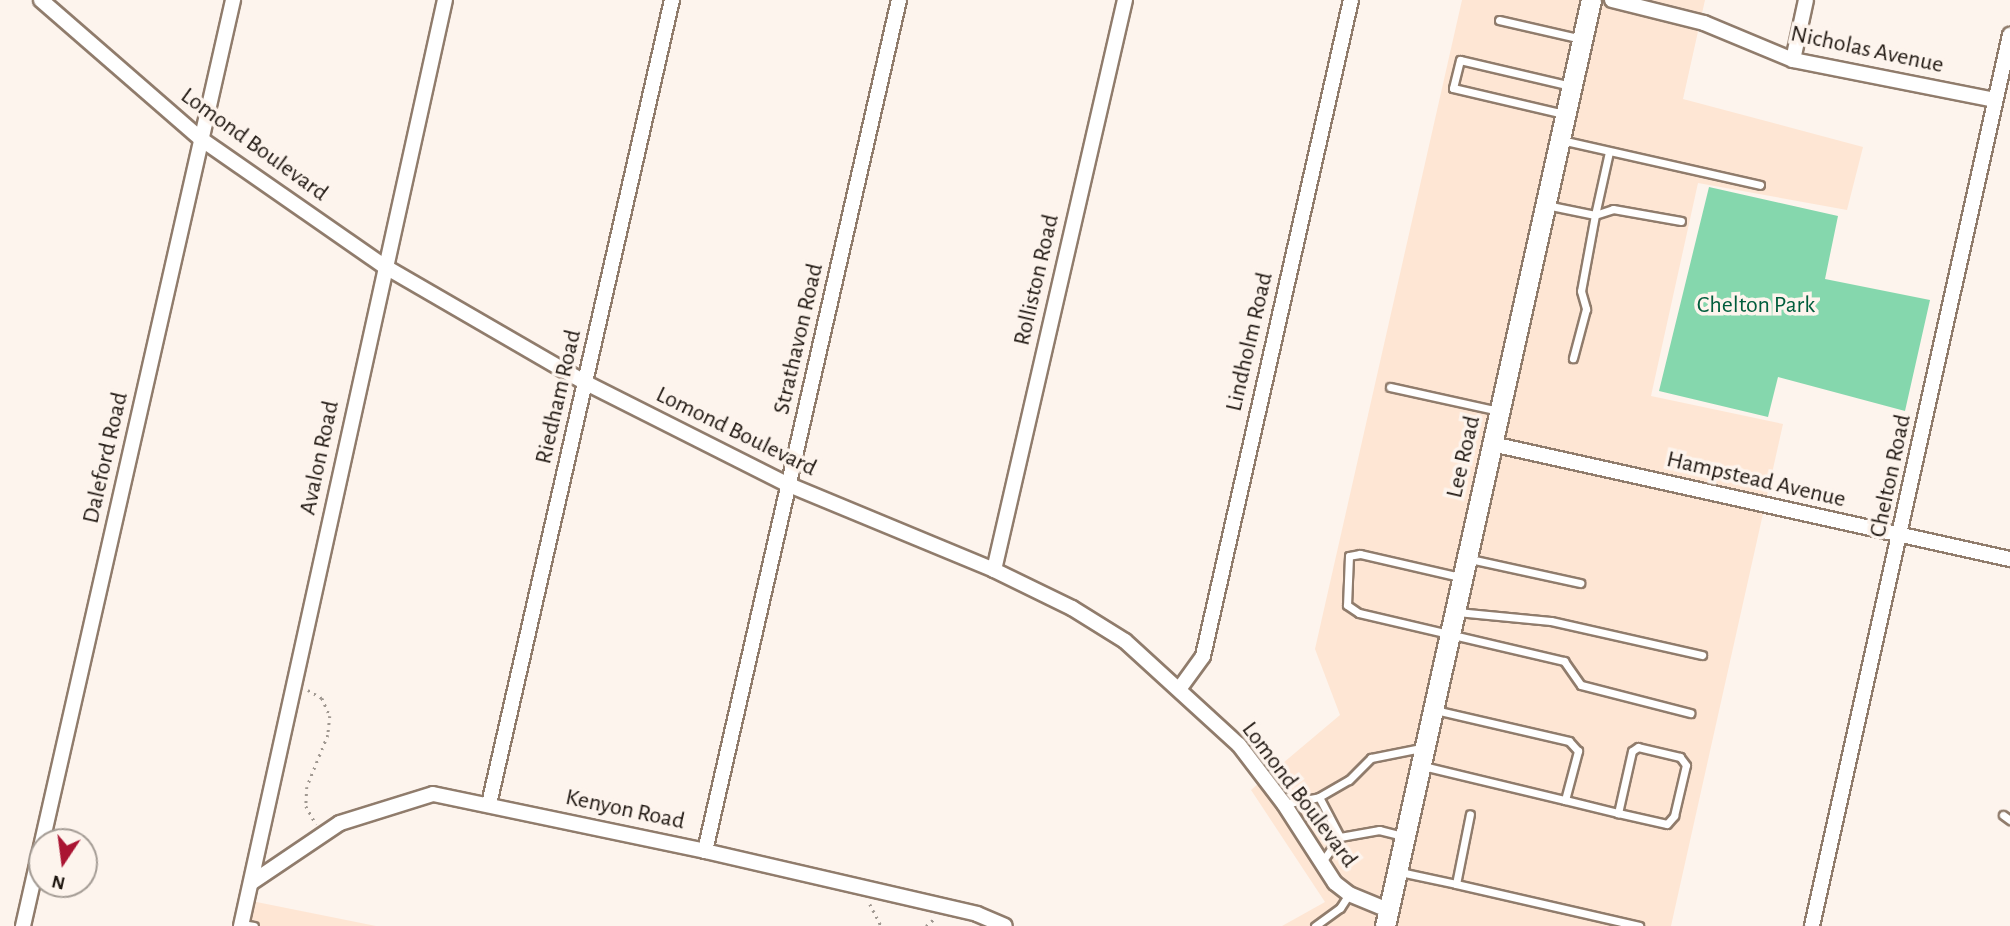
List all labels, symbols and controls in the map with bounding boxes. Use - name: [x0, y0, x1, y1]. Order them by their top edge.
- street label: Nicholas Avenue: [1788, 20, 1946, 80]
- street label: Lomond Boulevard: [175, 82, 333, 208]
- street label: Rolliston Road: [1008, 212, 1066, 348]
- street label: Strathavon Road: [768, 261, 830, 417]
- street label: Lindholm Road: [1220, 270, 1280, 414]
- park label: Chelton Park: [1697, 292, 1815, 320]
- street label: Riedham Road: [530, 327, 588, 467]
- street label: Lomond Boulevard: [651, 381, 821, 483]
- street label: Daleford Road: [77, 390, 135, 526]
- street label: Avalon Road: [294, 398, 346, 518]
- street label: Chelton Road: [1864, 412, 1918, 540]
- street label: Lee Road: [1441, 413, 1487, 501]
- street label: Hampstead Avenue: [1664, 445, 1848, 515]
- street label: Lomond Boulevard: [1235, 716, 1363, 874]
- street label: Kenyon Road: [563, 783, 687, 837]
- north arrow: [28, 828, 98, 898]
- text: N: [50, 871, 67, 893]

